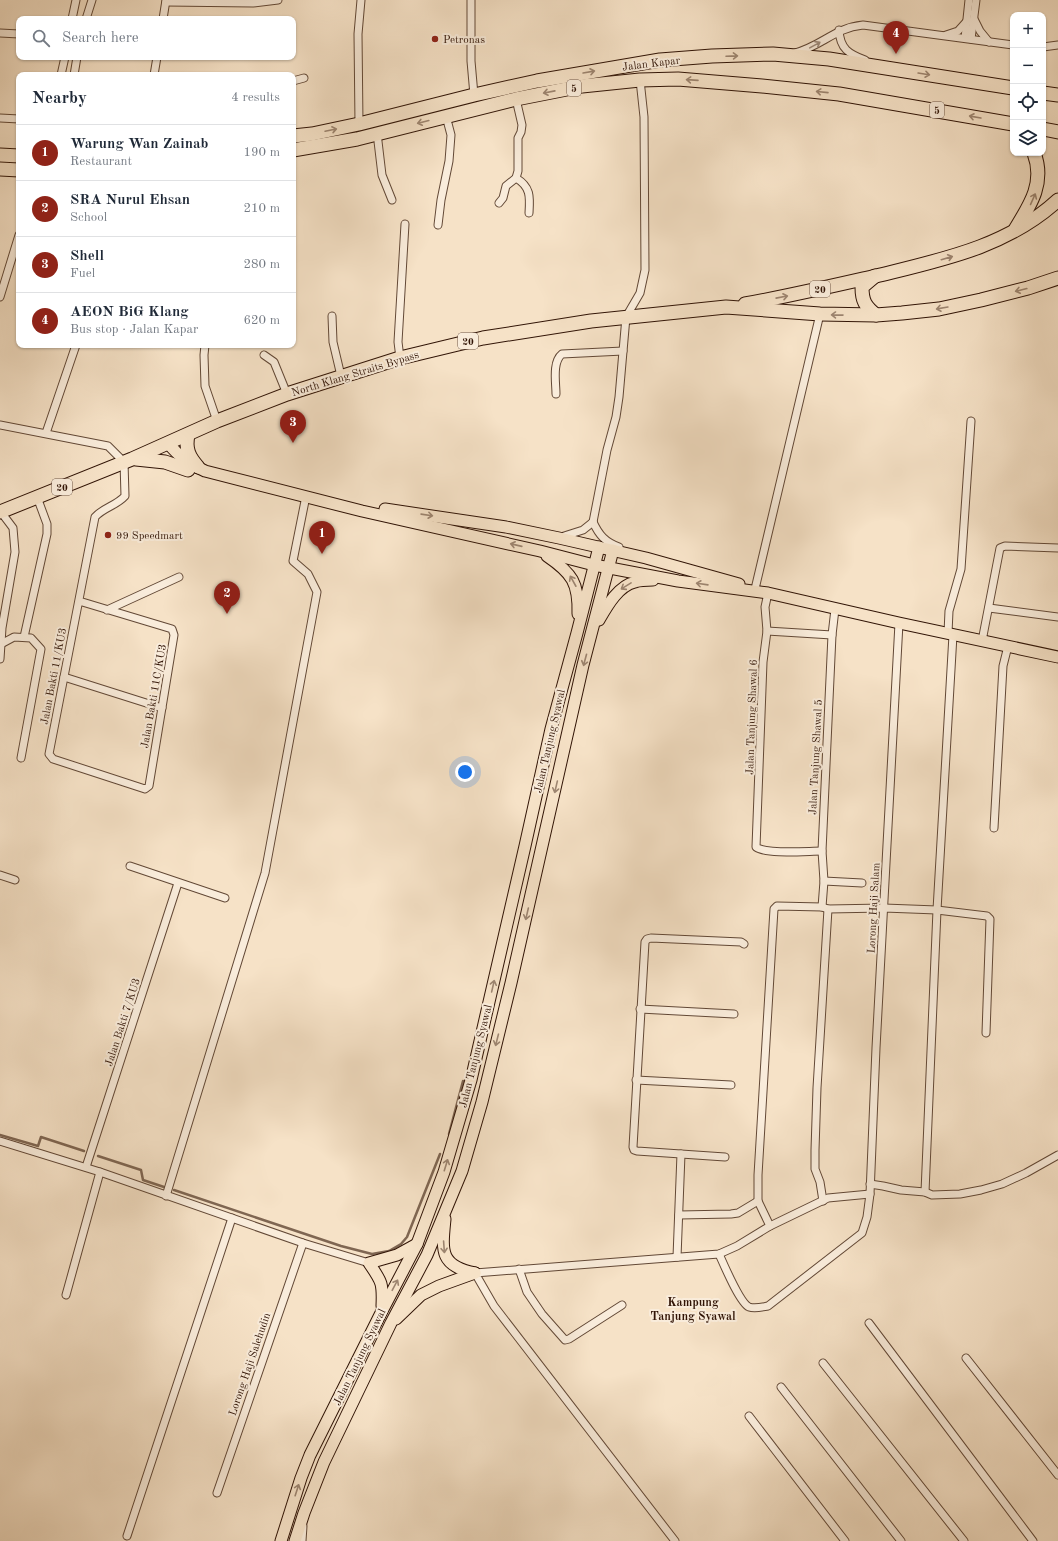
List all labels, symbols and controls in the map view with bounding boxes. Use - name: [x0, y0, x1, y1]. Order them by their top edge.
- map controls: [1010, 12, 1046, 156]
- button: +: [1010, 12, 1046, 48]
- search box: [16, 16, 296, 60]
- pin: 4: [883, 21, 909, 54]
- icon: search: [30, 27, 52, 49]
- text: Search here: [62, 31, 139, 46]
- marker: Petronas: [430, 34, 440, 44]
- place label: Petronas: [443, 35, 485, 46]
- one-way arrow: [809, 41, 821, 49]
- button: −: [1010, 48, 1046, 84]
- one-way arrow: [725, 52, 738, 59]
- street label: Jalan Kapar: [622, 55, 681, 73]
- one-way arrow: [582, 68, 595, 76]
- one-way arrow: [917, 70, 930, 78]
- one-way arrow: [686, 77, 699, 84]
- road number: 5: [567, 80, 581, 96]
- button: locate: [1010, 84, 1046, 120]
- one-way arrow: [543, 89, 556, 97]
- one-way arrow: [816, 89, 829, 96]
- text: Nearby: [32, 90, 87, 107]
- text: 4 results: [231, 91, 280, 104]
- road number: 5: [930, 102, 944, 118]
- one-way arrow: [968, 113, 981, 121]
- one-way arrow: [416, 118, 429, 126]
- button: layers: [1010, 120, 1046, 156]
- one-way arrow: [325, 126, 338, 134]
- text: Warung Wan Zainab: [70, 137, 209, 152]
- text: 1: [41, 146, 49, 159]
- text: 190 m: [243, 146, 280, 159]
- text: Restaurant: [70, 155, 132, 168]
- text: SRA Nurul Ehsan: [70, 193, 190, 208]
- one-way arrow: [1030, 193, 1037, 205]
- text: 2: [41, 202, 49, 215]
- text: 210 m: [243, 202, 280, 215]
- text: School: [70, 211, 107, 224]
- text: Shell: [70, 249, 104, 264]
- one-way arrow: [940, 254, 953, 262]
- text: 3: [41, 258, 49, 271]
- text: 280 m: [243, 258, 280, 271]
- text: Fuel: [70, 267, 95, 280]
- road number: 20: [810, 281, 830, 297]
- one-way arrow: [1015, 287, 1028, 294]
- one-way arrow: [775, 293, 788, 301]
- one-way arrow: [936, 304, 949, 312]
- text: AEON BiG Klang: [70, 305, 189, 320]
- one-way arrow: [831, 311, 844, 318]
- text: 4: [41, 314, 49, 327]
- text: 620 m: [243, 314, 280, 327]
- text: Bus stop · Jalan Kapar: [70, 323, 198, 336]
- road number: 20: [458, 333, 478, 349]
- street label: North Klang Straits Bypass: [291, 350, 421, 399]
- pin: 3: [280, 410, 306, 443]
- road number: 20: [52, 479, 72, 495]
- one-way arrow: [420, 511, 433, 519]
- pin: 1: [309, 521, 335, 554]
- marker: 99 Speedmart: [103, 530, 113, 540]
- place label: 99 Speedmart: [116, 531, 183, 542]
- one-way arrow: [510, 541, 523, 549]
- one-way arrow: [568, 575, 576, 587]
- one-way arrow: [696, 580, 709, 588]
- pin: 2: [214, 581, 240, 614]
- one-way arrow: [620, 583, 632, 591]
- street label: Jalan Bakti 11/KU3: [40, 627, 69, 726]
- street label: Jalan Bakti 11C/KU3: [140, 643, 169, 749]
- one-way arrow: [581, 653, 588, 666]
- street label: Jalan Tanjung Shawal 6: [745, 659, 760, 775]
- street label: Jalan Tanjung Syawal: [533, 689, 568, 794]
- street label: Jalan Tanjung Shawal 5: [808, 699, 825, 815]
- your location: [455, 762, 475, 782]
- one-way arrow: [551, 780, 559, 793]
- street label: Lorong Haji Salam: [867, 862, 882, 954]
- one-way arrow: [522, 907, 530, 920]
- street label: Jalan Bakti 7/KU3: [104, 977, 143, 1068]
- one-way arrow: [490, 980, 498, 993]
- street label: Jalan Tanjung Syawal: [458, 1004, 495, 1109]
- one-way arrow: [493, 1033, 500, 1046]
- one-way arrow: [443, 1159, 450, 1172]
- one-way arrow: [441, 1240, 448, 1253]
- one-way arrow: [392, 1279, 399, 1291]
- district label: Kampung Tanjung Syawal: [650, 1297, 736, 1323]
- street label: Jalan Tanjung Syawal: [332, 1308, 389, 1408]
- street label: Lorong Haji Salehudin: [228, 1311, 273, 1417]
- one-way arrow: [293, 1485, 301, 1497]

